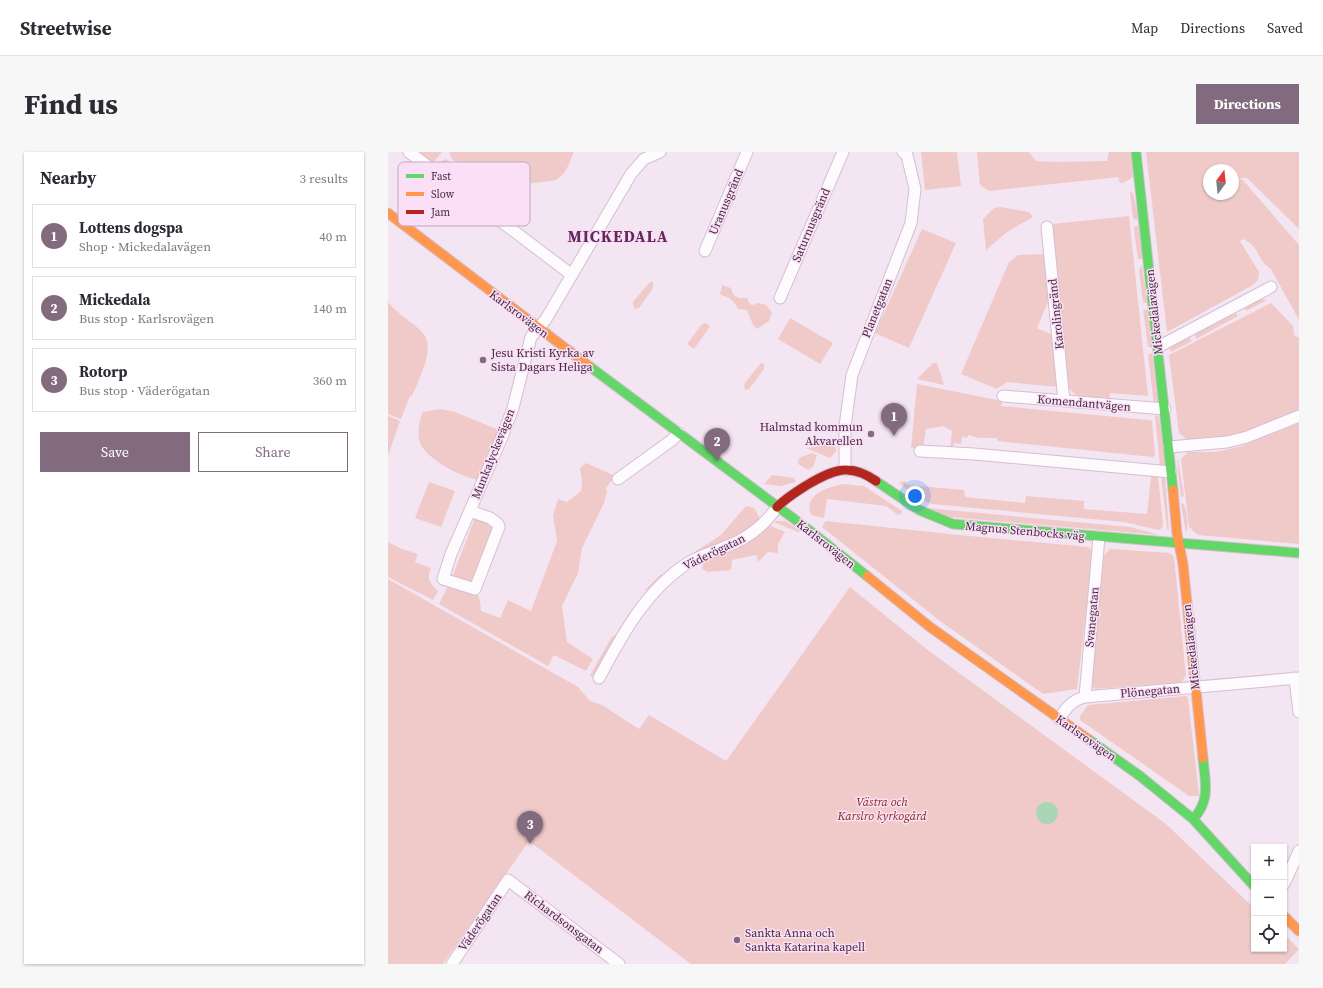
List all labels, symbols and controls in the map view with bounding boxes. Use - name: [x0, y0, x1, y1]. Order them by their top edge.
- text: Streetwise: [20, 15, 112, 41]
- text: Map: [1131, 18, 1158, 38]
- text: Directions: [1180, 18, 1245, 38]
- text: Saved: [1267, 18, 1303, 38]
- button: Directions: [1196, 84, 1299, 124]
- text: Find us: [24, 85, 118, 123]
- legend: [398, 162, 530, 226]
- north arrow: [1203, 164, 1239, 200]
- text: Nearby: [40, 166, 96, 190]
- street label: Uranusgränd: [705, 166, 747, 237]
- text: Fast: [431, 169, 451, 184]
- text: 3 results: [300, 170, 348, 187]
- street label: Saturnusgränd: [788, 185, 834, 264]
- text: Slow: [431, 187, 455, 202]
- text: Jam: [430, 205, 450, 220]
- text: Lottens dogspa: [79, 217, 183, 238]
- district label: MICKEDALA: [568, 225, 668, 247]
- text: 1: [50, 228, 58, 245]
- text: 40 m: [319, 228, 347, 245]
- text: Shop · Mickedalavägen: [79, 238, 211, 255]
- street label: Mickedalavägen: [1142, 268, 1166, 356]
- street label: Planetgatan: [858, 276, 896, 340]
- street label: Karolingränd: [1044, 278, 1068, 350]
- street label: Karlsrovägen: [486, 286, 552, 342]
- text: Mickedala: [79, 289, 150, 310]
- text: 2: [50, 300, 58, 317]
- text: 140 m: [313, 300, 347, 317]
- text: Bus stop · Karlsrovägen: [79, 310, 214, 327]
- place label: Jesu Kristi Kyrka av Sista Dagars Heliga: [490, 345, 594, 375]
- marker: Jesu Kristi Kyrka av Sista Dagars Heliga: [478, 355, 488, 365]
- text: Rotorp: [79, 361, 127, 382]
- text: 3: [50, 372, 58, 389]
- text: 360 m: [313, 372, 347, 389]
- text: Bus stop · Väderögatan: [79, 382, 210, 399]
- street label: Komendantvägen: [1037, 391, 1131, 415]
- pin: 1: [881, 403, 907, 436]
- street label: Munkalyckevägen: [468, 406, 518, 502]
- place label: Halmstad kommun Akvarellen: [760, 419, 863, 449]
- pin: 2: [704, 428, 730, 461]
- marker: Halmstad kommun Akvarellen: [866, 429, 876, 439]
- button: Save: [40, 432, 190, 472]
- button: Share: [198, 432, 348, 472]
- your location: [905, 486, 925, 506]
- street label: Karlsrovägen: [793, 516, 859, 572]
- street label: Magnus Stenbocks väg: [964, 518, 1086, 544]
- street label: Väderögatan: [680, 530, 748, 574]
- street label: Svanegatan: [1081, 586, 1103, 648]
- street label: Mickedalavägen: [1179, 603, 1203, 691]
- street label: Plönegatan: [1119, 680, 1181, 702]
- street label: Karlsrovägen: [1053, 711, 1119, 765]
- park label: Västra och Karslro kyrkogård: [837, 794, 927, 824]
- pin: 3: [517, 811, 543, 844]
- map controls: [1251, 844, 1287, 952]
- button: +: [1251, 844, 1287, 880]
- button: −: [1251, 880, 1287, 916]
- street label: Richardsonsgatan: [521, 887, 607, 957]
- street label: Väderögatan: [455, 890, 505, 954]
- button: locate: [1251, 916, 1287, 952]
- place label: Sankta Anna och Sankta Katarina kapell: [745, 925, 866, 955]
- marker: Sankta Anna och Sankta Katarina kapell: [732, 935, 742, 945]

